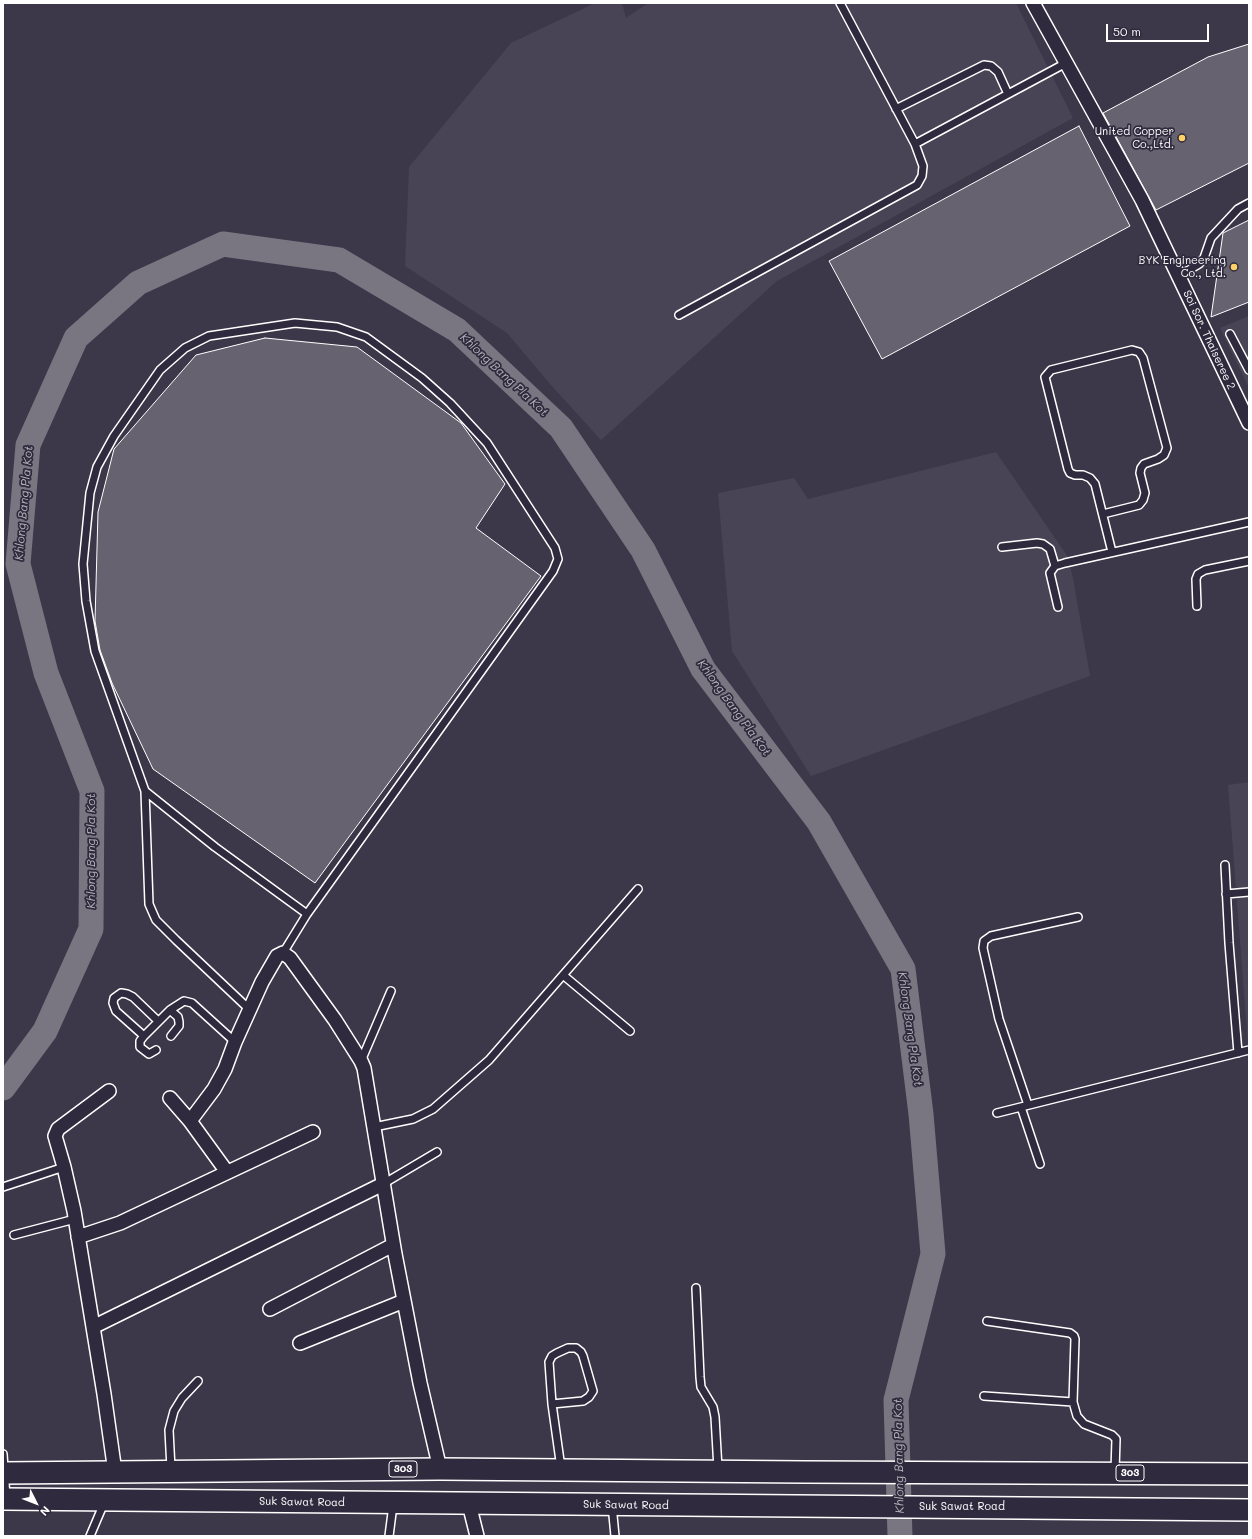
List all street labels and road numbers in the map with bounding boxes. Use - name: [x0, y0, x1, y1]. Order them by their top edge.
- street label: Soi Sor. Thaiseree 2: [1180, 288, 1238, 392]
- road number: 303: [389, 1461, 417, 1477]
- road number: 303: [1116, 1465, 1144, 1481]
- street label: Suk Sawat Road: [259, 1495, 345, 1509]
- street label: Suk Sawat Road: [583, 1498, 669, 1512]
- street label: Suk Sawat Road: [919, 1500, 1005, 1514]

